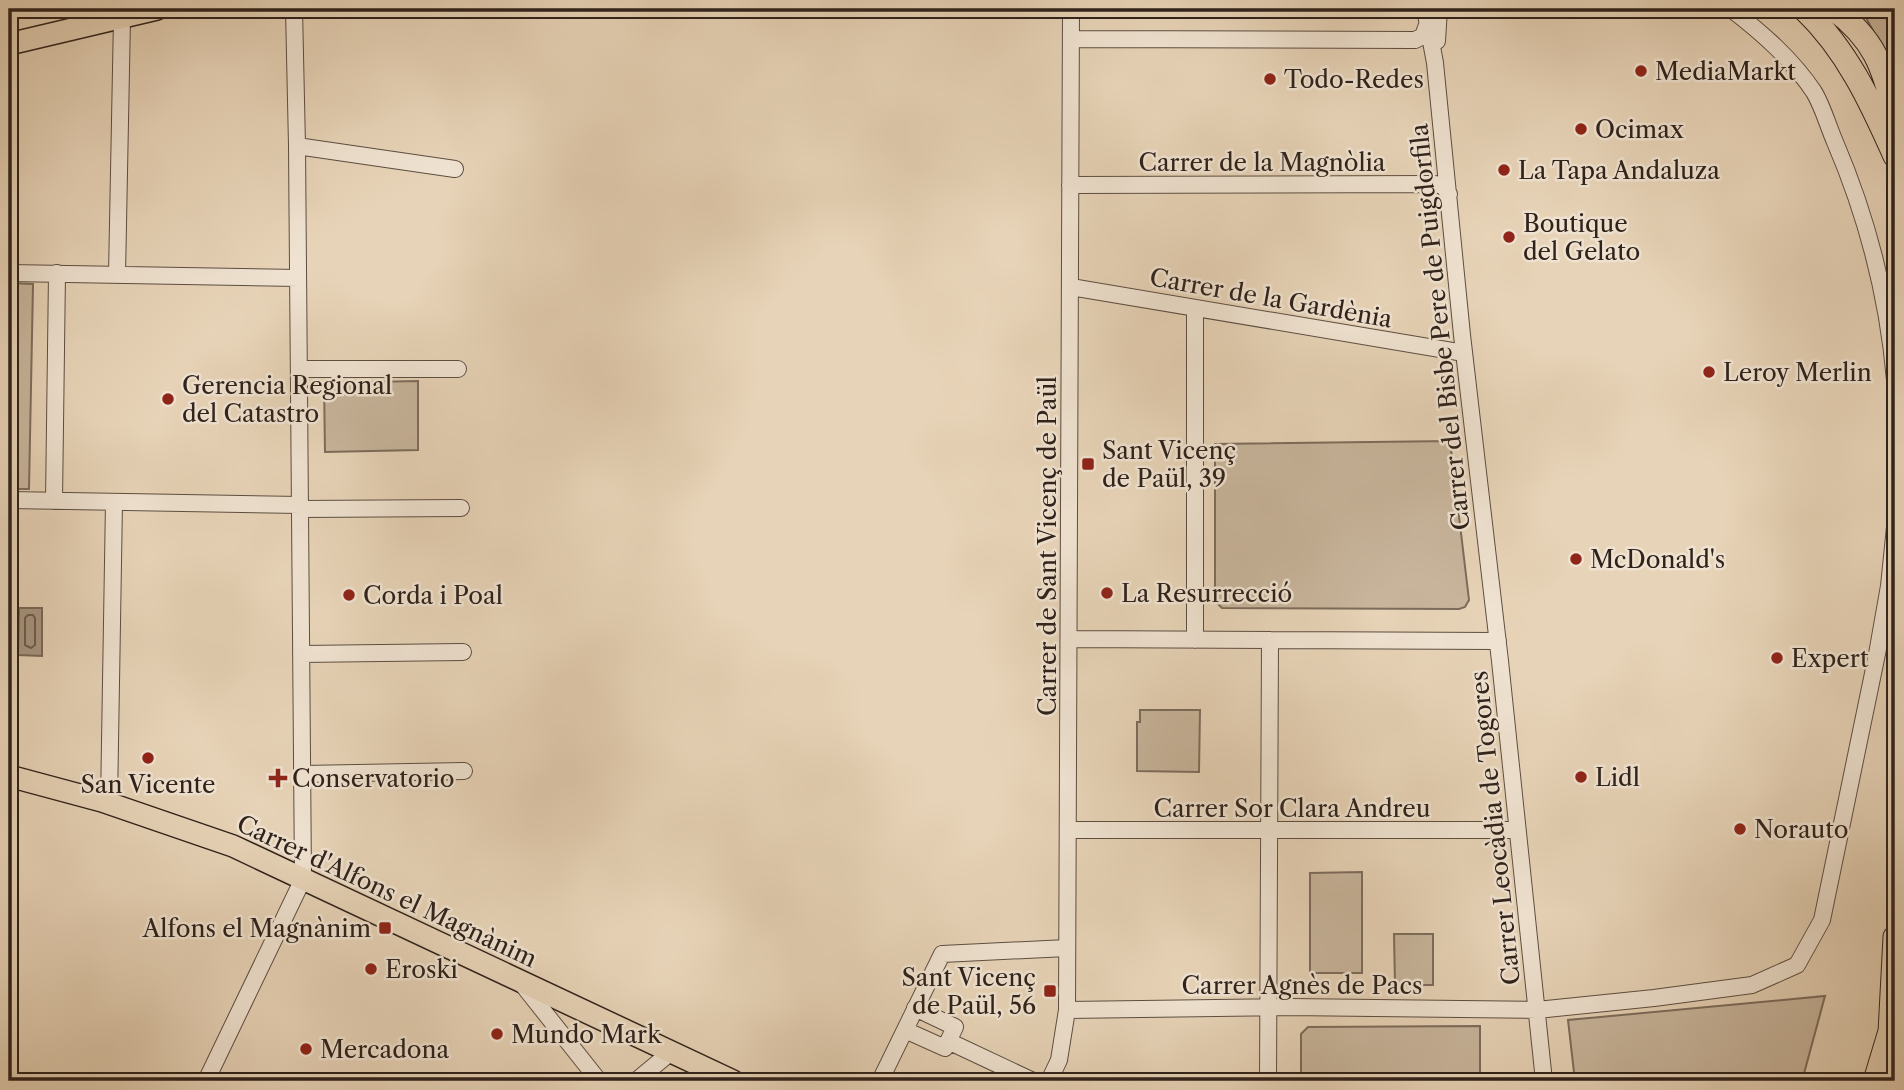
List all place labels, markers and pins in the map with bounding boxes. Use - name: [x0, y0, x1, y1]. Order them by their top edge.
- place label: MediaMarkt: [1655, 57, 1796, 86]
- marker: MediaMarkt: [1633, 63, 1649, 79]
- place label: Todo-Redes: [1284, 65, 1424, 94]
- marker: Todo-Redes: [1262, 71, 1278, 87]
- place label: Ocimax: [1595, 115, 1684, 144]
- marker: Ocimax: [1573, 121, 1589, 137]
- place label: La Tapa Andaluza: [1518, 156, 1720, 185]
- marker: La Tapa Andaluza: [1496, 162, 1512, 178]
- place label: Boutique del Gelato: [1523, 209, 1640, 266]
- marker: Boutique del Gelato: [1501, 229, 1517, 245]
- place label: Leroy Merlin: [1723, 358, 1872, 387]
- marker: Leroy Merlin: [1701, 364, 1717, 380]
- place label: Gerencia Regional del Catastro: [182, 371, 392, 428]
- marker: Gerencia Regional del Catastro: [160, 391, 176, 407]
- place label: Sant Vicenç de Paül, 39: [1102, 436, 1236, 493]
- marker: Sant Vicenç de Paül, 39: [1080, 456, 1096, 472]
- place label: McDonald's: [1590, 545, 1725, 574]
- marker: McDonald's: [1568, 551, 1584, 567]
- place label: La Resurrecció: [1121, 579, 1292, 608]
- place label: Corda i Poal: [363, 581, 503, 610]
- marker: La Resurrecció: [1099, 585, 1115, 601]
- marker: Corda i Poal: [341, 587, 357, 603]
- place label: Expert: [1791, 644, 1869, 673]
- marker: Expert: [1769, 650, 1785, 666]
- marker: San Vicente: [140, 750, 156, 766]
- place label: Lidl: [1595, 763, 1640, 792]
- place label: Conservatorio: [292, 764, 455, 793]
- marker: Lidl: [1573, 769, 1589, 785]
- place label: San Vicente: [80, 770, 216, 799]
- marker: Conservatorio: [270, 770, 286, 786]
- place label: Norauto: [1754, 815, 1849, 844]
- marker: Norauto: [1732, 821, 1748, 837]
- place label: Alfons el Magnànim: [143, 914, 371, 942]
- marker: Alfons el Magnànim: [377, 920, 393, 936]
- place label: Eroski: [385, 955, 458, 984]
- marker: Eroski: [363, 961, 379, 977]
- place label: Sant Vicenç de Paül, 56: [902, 963, 1036, 1020]
- marker: Sant Vicenç de Paül, 56: [1042, 983, 1058, 999]
- place label: Mundo Mark: [511, 1020, 662, 1049]
- marker: Mundo Mark: [489, 1026, 505, 1042]
- place label: Mercadona: [320, 1035, 450, 1064]
- marker: Mercadona: [298, 1041, 314, 1057]

